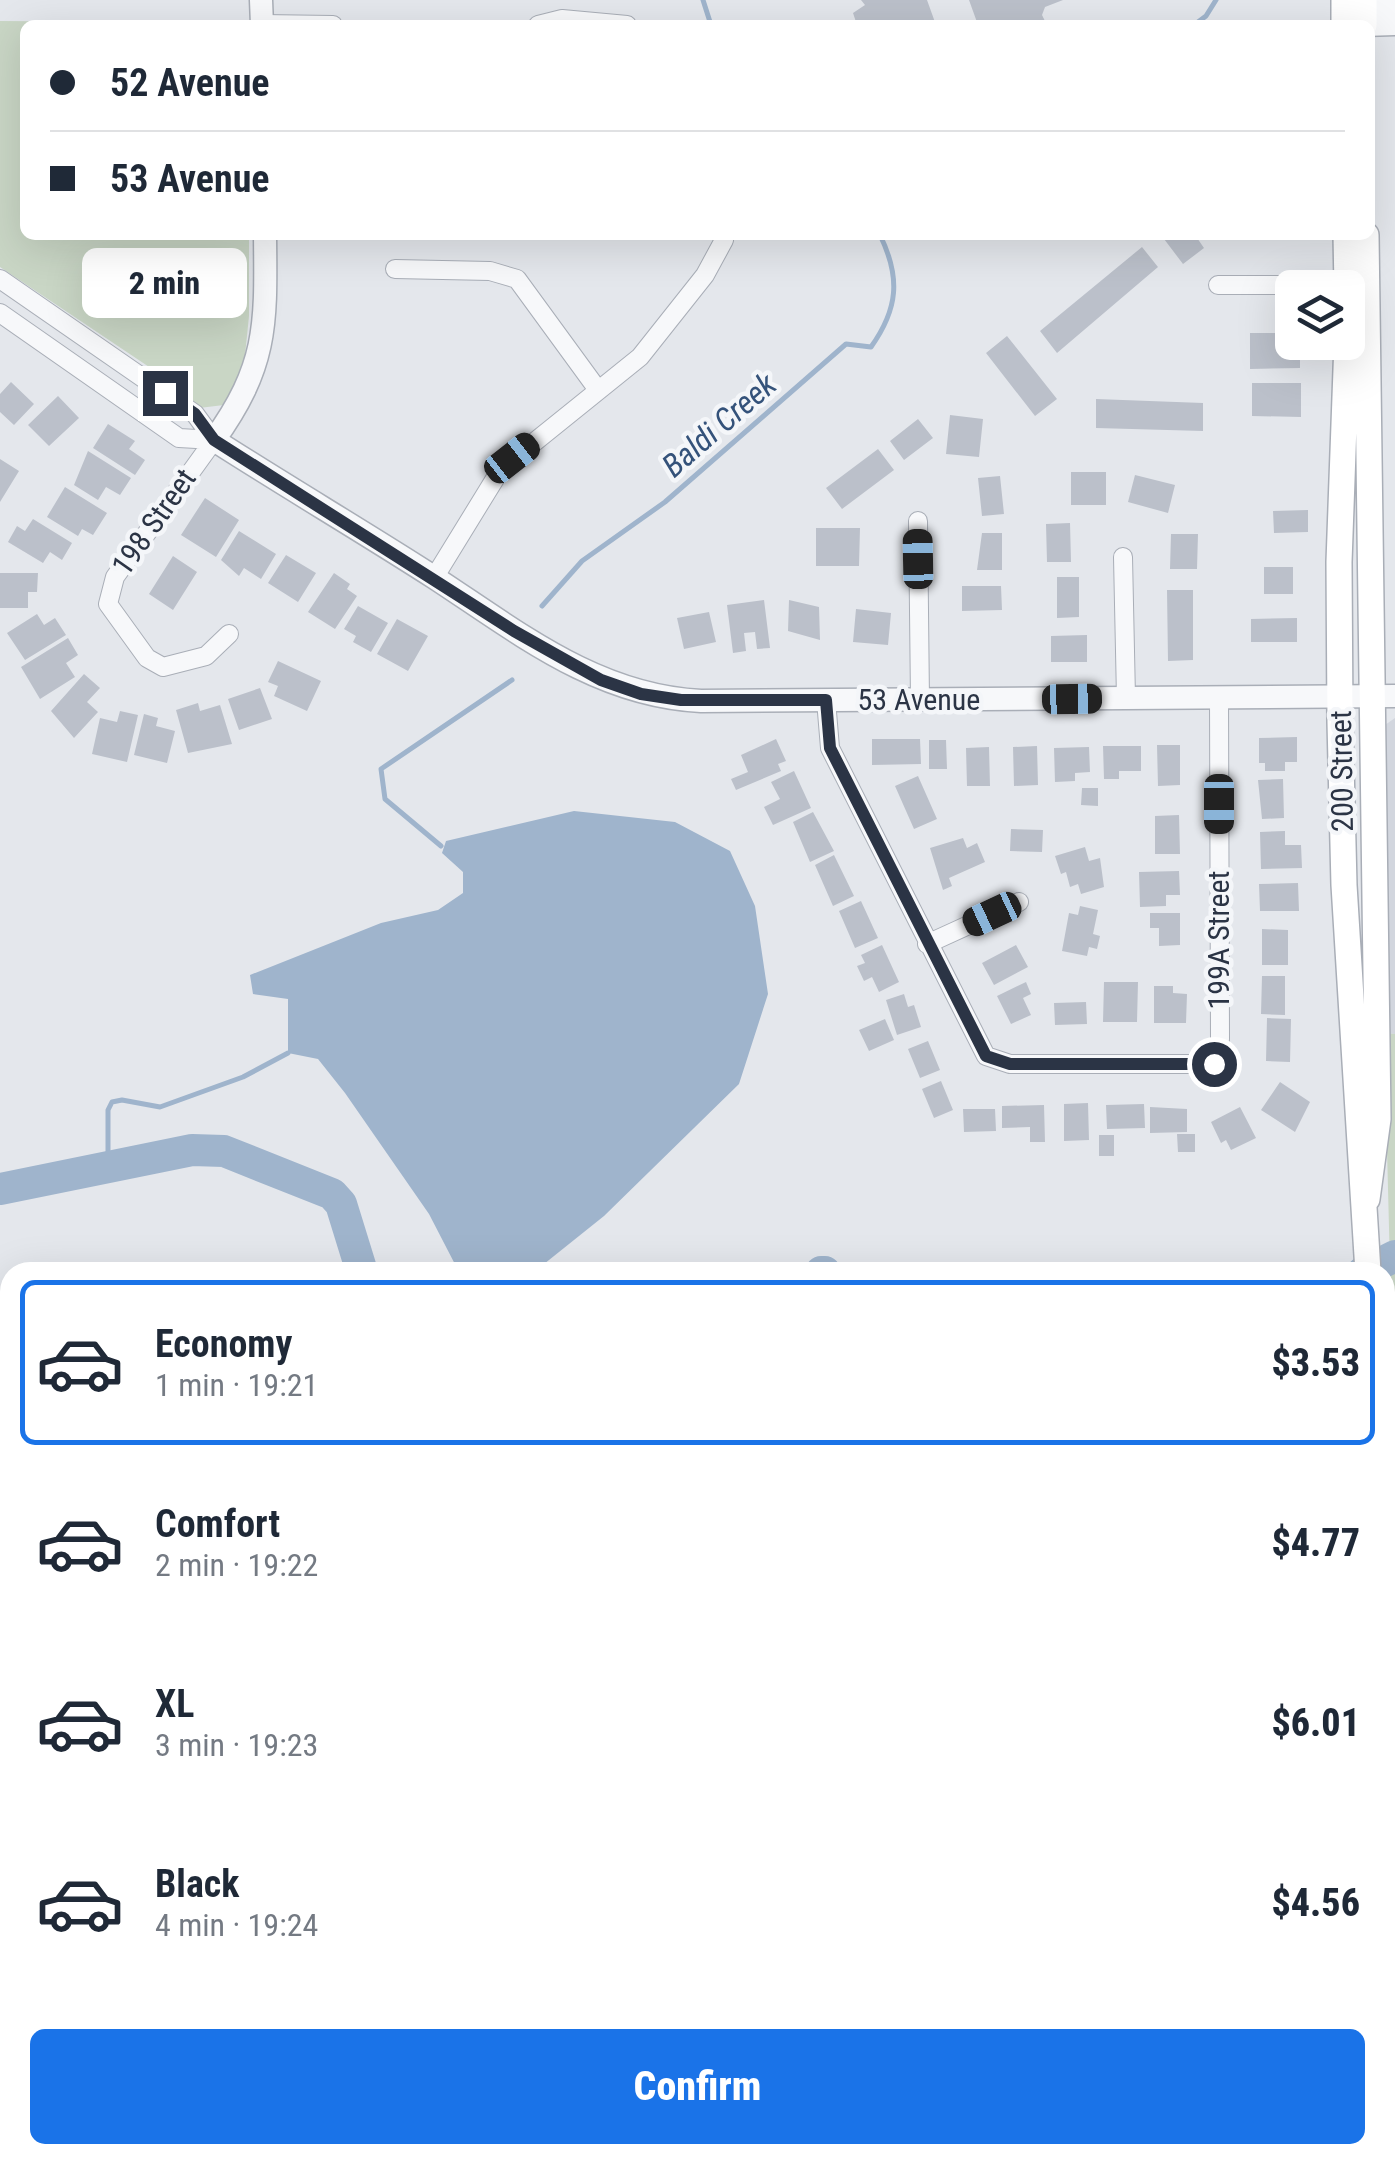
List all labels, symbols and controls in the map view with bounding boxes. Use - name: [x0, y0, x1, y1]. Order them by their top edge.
- text: 52 Avenue: [110, 61, 270, 105]
- text: 53 Avenue: [110, 157, 270, 201]
- callout: 2 min: [82, 248, 248, 318]
- text: 2 min: [129, 264, 200, 302]
- map controls: [1275, 270, 1365, 360]
- button: layers: [1275, 270, 1365, 360]
- water label: Baldi Creek: [654, 365, 785, 485]
- route end: [143, 371, 188, 416]
- car: [479, 428, 545, 488]
- street label: 198 Street: [104, 462, 203, 582]
- car: [902, 529, 934, 589]
- street label: 53 Avenue: [858, 682, 980, 717]
- car: [1042, 683, 1102, 715]
- street label: 200 Street: [1323, 710, 1360, 832]
- car: [1204, 774, 1234, 834]
- street label: 199A Street: [1201, 871, 1236, 1009]
- car: [958, 888, 1026, 940]
- route start: [1192, 1042, 1237, 1087]
- icon: car: [35, 1318, 125, 1408]
- text: Economy: [155, 1322, 292, 1366]
- text: $3.53: [1271, 1341, 1360, 1385]
- text: 1 min · 19:21: [155, 1366, 318, 1404]
- icon: car: [35, 1498, 125, 1588]
- text: Comfort: [155, 1502, 280, 1546]
- text: $4.77: [1271, 1521, 1360, 1565]
- text: 2 min · 19:22: [155, 1546, 318, 1584]
- icon: car: [35, 1678, 125, 1768]
- text: XL: [155, 1682, 194, 1726]
- text: $6.01: [1271, 1701, 1360, 1745]
- text: 3 min · 19:23: [155, 1726, 318, 1764]
- icon: car: [35, 1858, 125, 1948]
- text: Black: [155, 1862, 239, 1906]
- text: $4.56: [1271, 1881, 1360, 1925]
- text: 4 min · 19:24: [155, 1906, 318, 1944]
- button: Confirm: [30, 2029, 1365, 2144]

